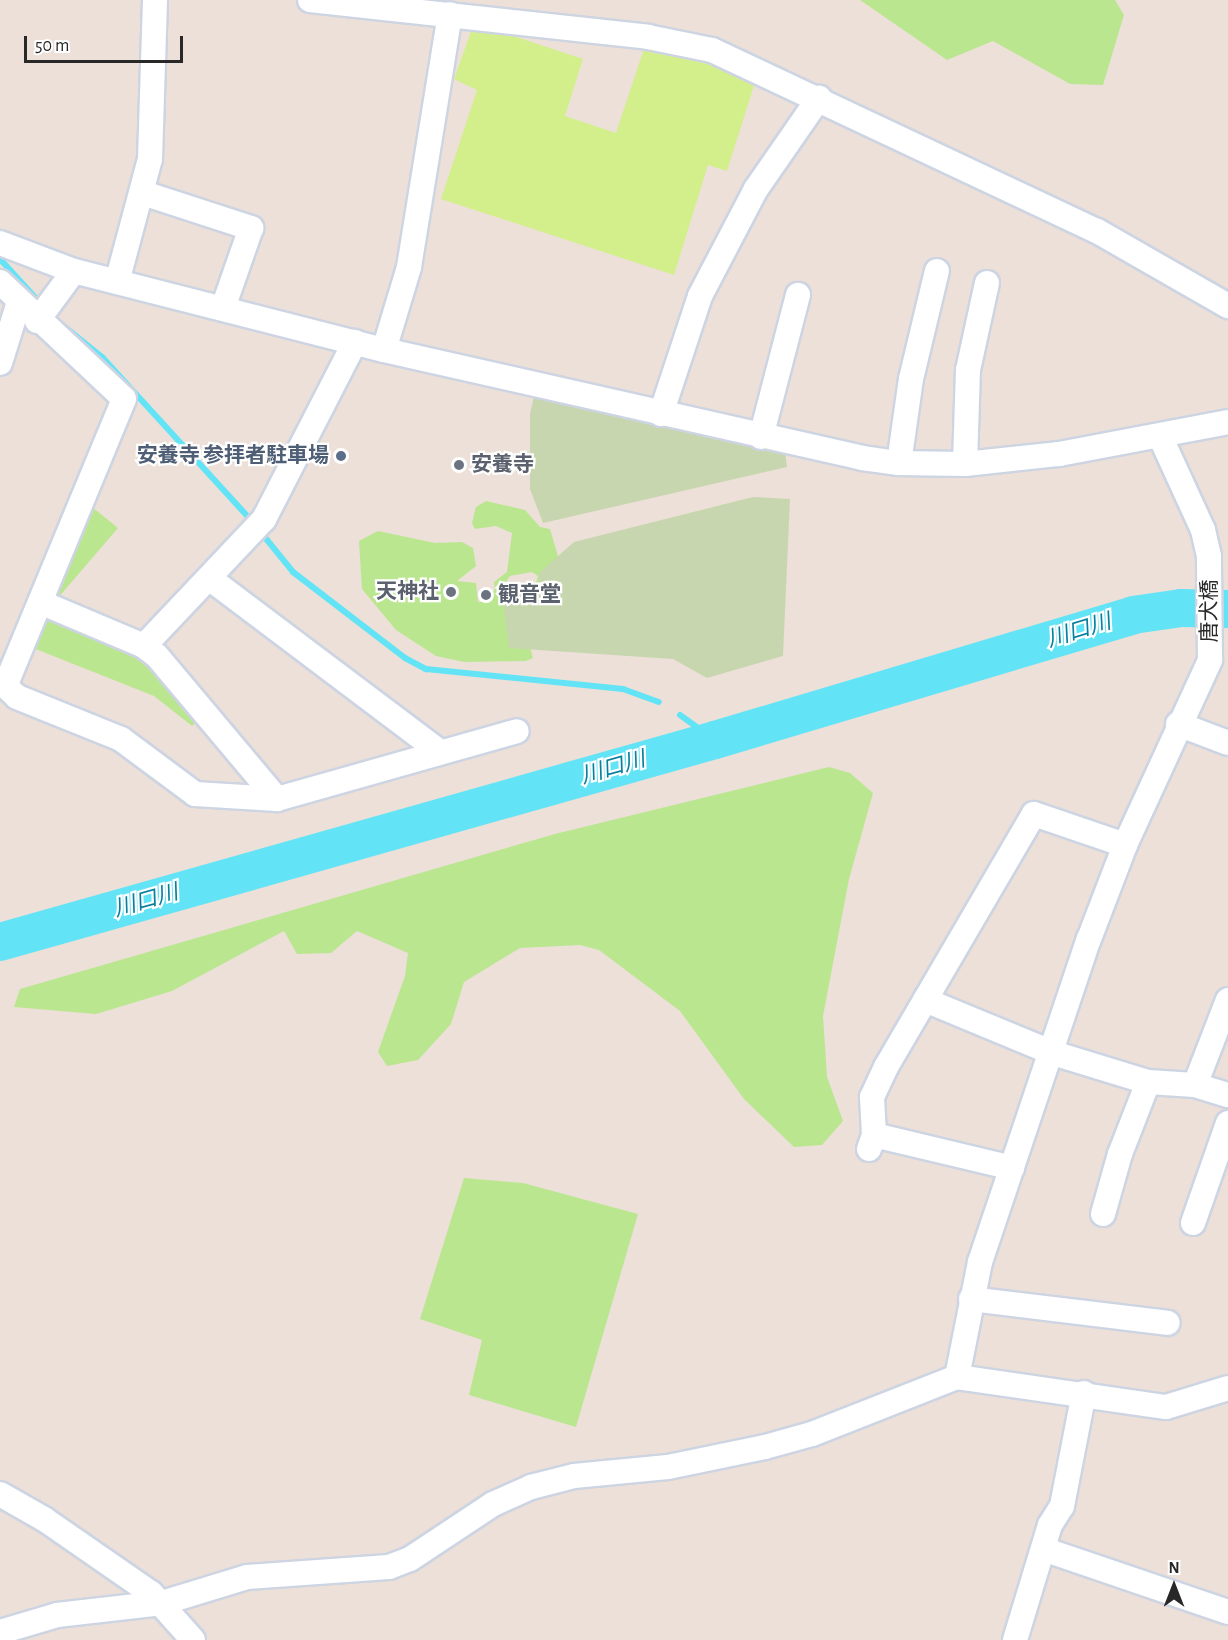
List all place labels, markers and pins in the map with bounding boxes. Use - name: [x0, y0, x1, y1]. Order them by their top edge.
- place label: 安養寺 参拝者駐車場: [137, 443, 329, 469]
- marker: 安養寺 参拝者駐車場: [334, 449, 348, 463]
- place label: 安養寺: [471, 452, 534, 478]
- marker: 安養寺: [452, 458, 466, 472]
- place label: 天神社: [376, 579, 439, 605]
- place label: 観音堂: [498, 582, 561, 608]
- marker: 天神社: [444, 585, 458, 599]
- marker: 観音堂: [479, 588, 493, 602]

